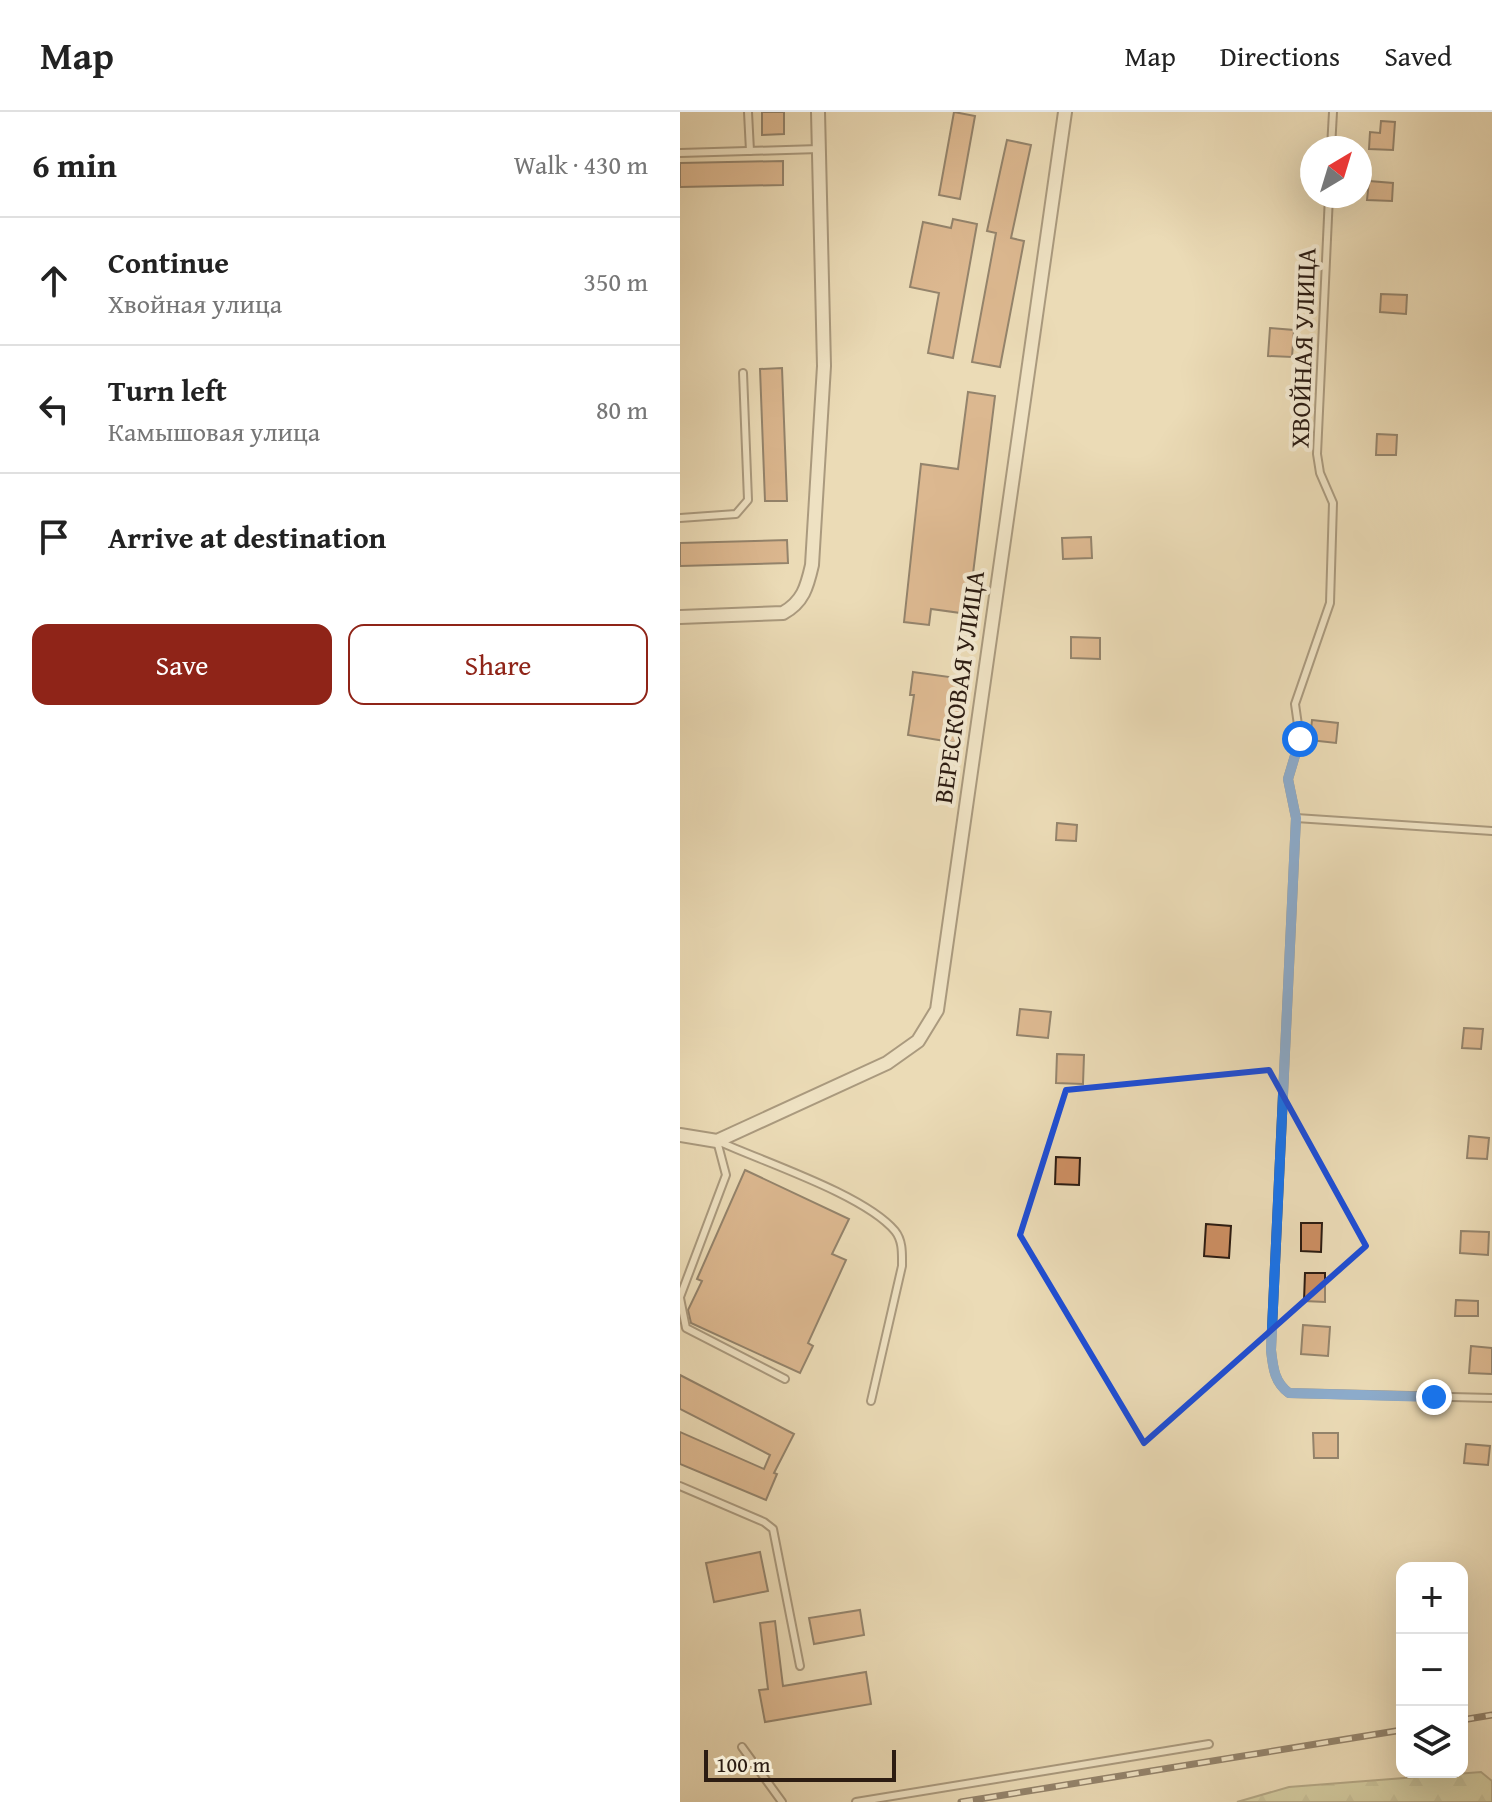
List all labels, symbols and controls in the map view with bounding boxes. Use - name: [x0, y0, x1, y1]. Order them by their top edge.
- text: Map: [40, 27, 114, 83]
- text: Map: [1124, 35, 1176, 76]
- text: Directions: [1220, 35, 1340, 76]
- text: Saved: [1384, 35, 1452, 76]
- north arrow: [1300, 136, 1372, 208]
- text: 6 min: [32, 140, 117, 189]
- text: Walk · 430 m: [514, 145, 648, 184]
- text: Continue: [108, 240, 229, 284]
- street label: ХВОЙНАЯ УЛИЦА: [1280, 247, 1325, 449]
- icon: ahead: [32, 259, 76, 303]
- text: 350 m: [583, 262, 648, 301]
- text: Хвойная улица: [108, 284, 282, 323]
- text: Turn left: [108, 368, 227, 412]
- icon: left: [32, 387, 76, 431]
- text: 80 m: [596, 390, 648, 429]
- text: Камышовая улица: [108, 412, 320, 451]
- icon: arrive: [32, 515, 76, 559]
- text: Arrive at destination: [108, 515, 386, 559]
- street label: ВЕРЕСКОВАЯ УЛИЦА: [923, 568, 994, 806]
- button: Save: [32, 624, 332, 705]
- button: Share: [348, 624, 648, 705]
- route start: [1282, 721, 1318, 757]
- route end: [1416, 1379, 1452, 1415]
- map controls: [1396, 1562, 1468, 1778]
- button: +: [1396, 1562, 1468, 1634]
- button: −: [1396, 1634, 1468, 1706]
- button: layers: [1396, 1706, 1468, 1778]
- scale bar: [704, 1746, 896, 1782]
- text: 100 m: [716, 1748, 771, 1780]

